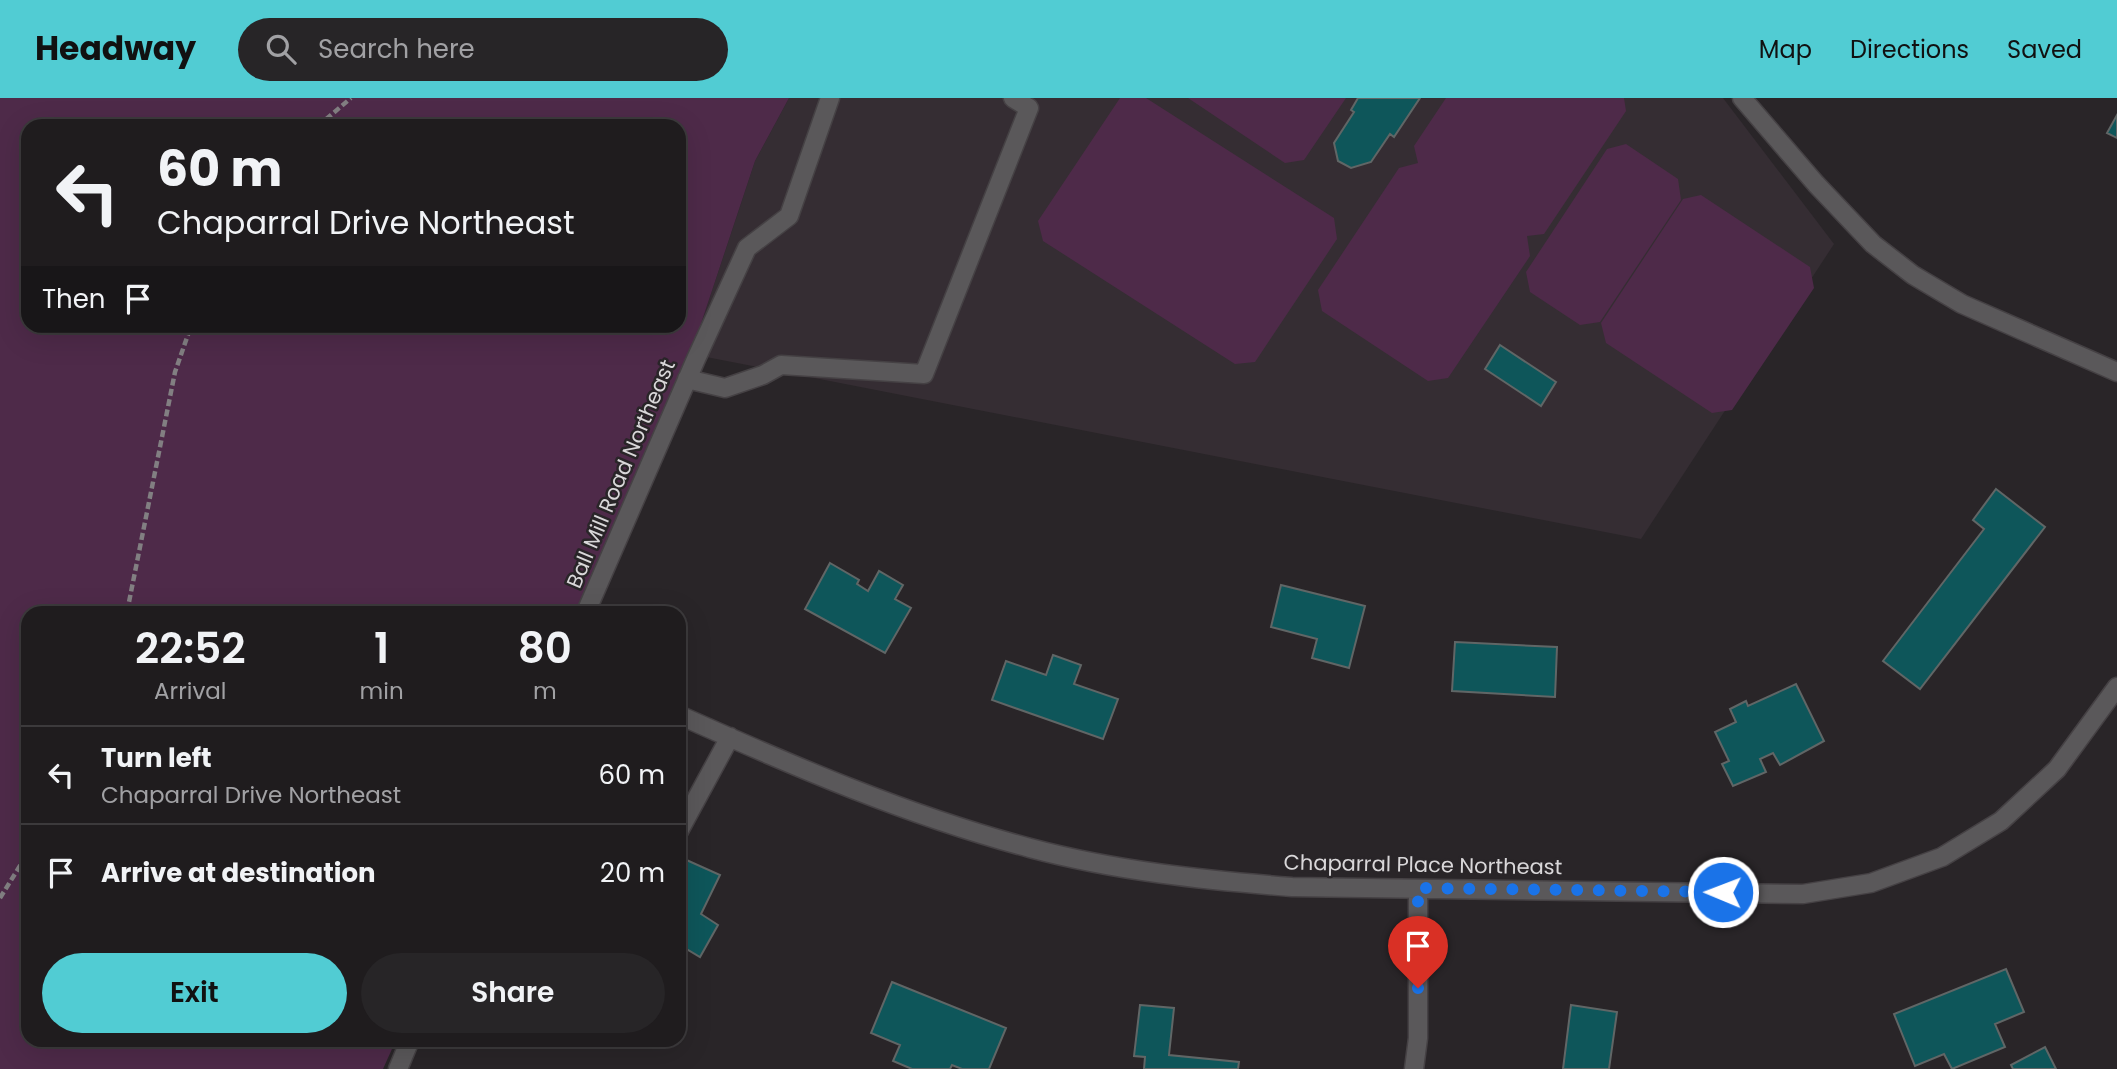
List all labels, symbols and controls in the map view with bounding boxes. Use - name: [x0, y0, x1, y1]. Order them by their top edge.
- search box: [238, 18, 728, 81]
- text: Headway: [35, 25, 196, 72]
- icon: search: [262, 30, 300, 68]
- text: Search here: [318, 31, 475, 67]
- text: Map: [1759, 33, 1812, 66]
- text: Directions: [1850, 33, 1969, 66]
- text: Saved: [2007, 33, 2082, 66]
- text: 60 m: [157, 135, 282, 203]
- icon: left: [42, 147, 133, 238]
- text: Chaparral Drive Northeast: [157, 200, 575, 245]
- icon: arrive: [119, 280, 157, 318]
- text: Then: [42, 281, 105, 317]
- street label: Ball Mill Road Northeast: [559, 355, 682, 592]
- text: 22:52: [135, 619, 246, 678]
- text: 1: [374, 619, 389, 678]
- text: 80: [518, 619, 572, 678]
- text: Arrival: [154, 675, 227, 707]
- text: min: [360, 675, 404, 707]
- text: m: [533, 675, 557, 707]
- text: Turn left: [101, 740, 212, 776]
- icon: left: [42, 756, 80, 794]
- text: 60 m: [598, 757, 665, 793]
- text: Chaparral Drive Northeast: [101, 779, 401, 811]
- street label: Chaparral Place Northeast: [1283, 848, 1563, 881]
- icon: arrive: [42, 854, 80, 892]
- text: Arrive at destination: [101, 855, 376, 891]
- text: 20 m: [600, 855, 665, 891]
- position arrow: [1686, 855, 1760, 929]
- pin: [1388, 916, 1448, 988]
- icon: arrive: [1399, 927, 1437, 965]
- button: Exit: [42, 953, 347, 1033]
- button: Share: [361, 953, 665, 1033]

